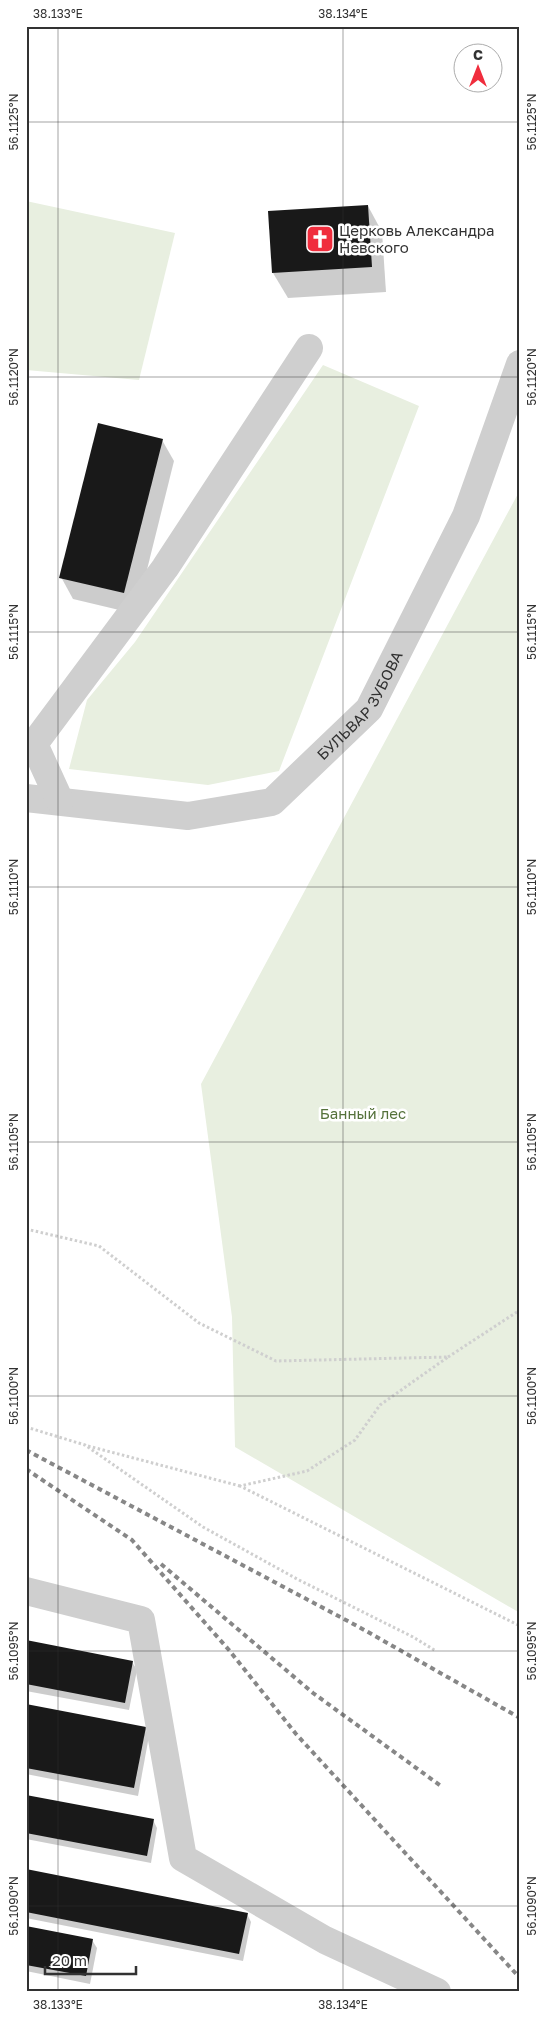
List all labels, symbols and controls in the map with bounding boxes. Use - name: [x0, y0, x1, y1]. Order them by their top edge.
- text: 38.133°E: [33, 6, 83, 21]
- text: 38.134°E: [318, 6, 368, 21]
- north arrow: [454, 42, 504, 92]
- text: С: [473, 46, 483, 63]
- text: 56.1125°N: [6, 93, 21, 151]
- text: 56.1125°N: [524, 93, 539, 151]
- place label: Церковь Александра Невского: [339, 221, 494, 256]
- church icon: Церковь Александра Невского: [305, 224, 335, 254]
- text: 56.1120°N: [6, 348, 21, 406]
- text: 56.1120°N: [524, 348, 539, 406]
- text: 56.1115°N: [6, 604, 21, 660]
- text: 56.1115°N: [524, 604, 539, 660]
- street label: БУЛЬВАР ЗУБОВА: [313, 648, 406, 763]
- text: 56.1110°N: [6, 859, 21, 915]
- text: 56.1110°N: [524, 859, 539, 915]
- park label: Банный лес: [320, 1104, 406, 1122]
- text: 56.1105°N: [6, 1113, 21, 1171]
- text: 56.1105°N: [524, 1113, 539, 1171]
- text: 56.1100°N: [6, 1367, 21, 1425]
- text: 56.1100°N: [524, 1367, 539, 1425]
- text: 56.1095°N: [6, 1621, 21, 1681]
- text: 56.1095°N: [524, 1621, 539, 1681]
- text: 56.1090°N: [6, 1876, 21, 1936]
- text: 56.1090°N: [524, 1876, 539, 1936]
- scale bar: [45, 1943, 136, 1975]
- text: 20 m: [52, 1951, 87, 1969]
- text: 38.133°E: [33, 1997, 83, 2012]
- text: 38.134°E: [318, 1997, 368, 2012]

